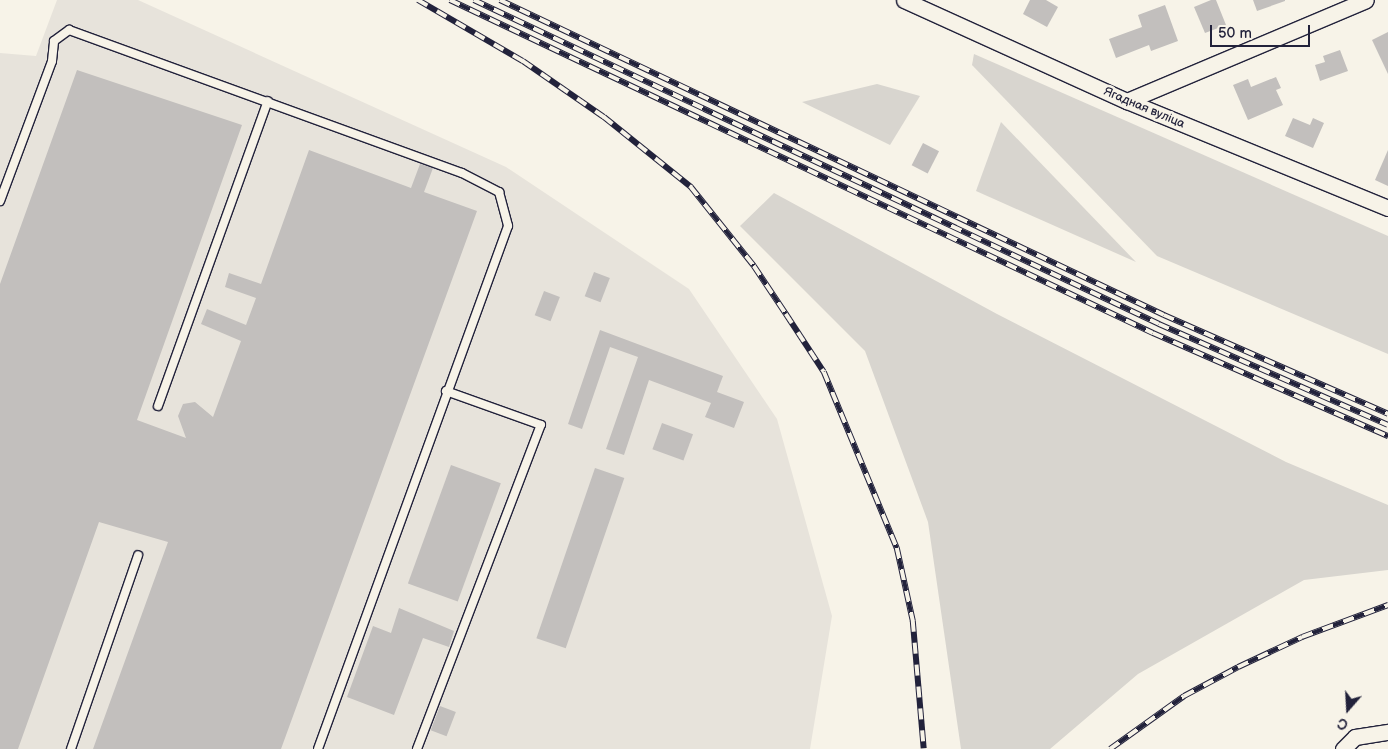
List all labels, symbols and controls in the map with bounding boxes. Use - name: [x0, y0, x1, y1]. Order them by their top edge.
- scale bar: [1213, 15, 1313, 47]
- text: 50 m: [1218, 24, 1252, 43]
- street label: Ягадная вуліца: [1101, 84, 1187, 132]
- north arrow: [1323, 684, 1373, 734]
- text: С: [1336, 714, 1350, 733]

